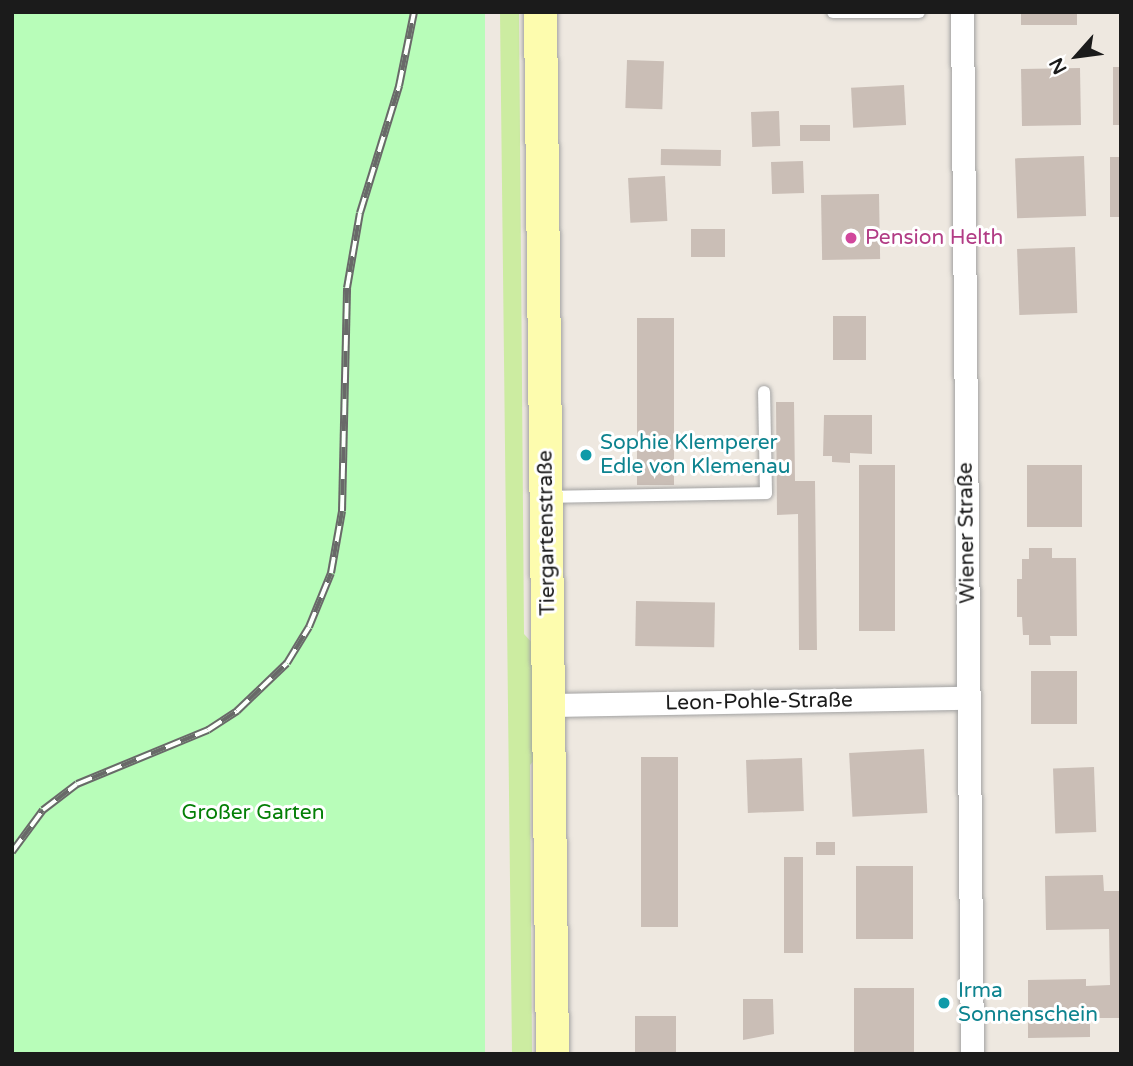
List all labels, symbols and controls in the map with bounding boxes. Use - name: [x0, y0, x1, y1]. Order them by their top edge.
- north arrow: [1042, 21, 1112, 91]
- text: N: [1045, 54, 1072, 78]
- place label: Pension Helth: [865, 225, 1003, 251]
- marker: Pension Helth: [843, 230, 859, 246]
- place label: Sophie Klemperer Edle von Klemenau: [600, 430, 791, 480]
- marker: Sophie Klemperer Edle von Klemenau: [578, 447, 594, 463]
- street label: Tiergartenstraße: [533, 450, 561, 616]
- street label: Wiener Straße: [953, 462, 981, 604]
- street label: Leon-Pohle-Straße: [665, 688, 853, 716]
- park label: Großer Garten: [182, 800, 324, 826]
- place label: Irma Sonnenschein: [958, 978, 1098, 1028]
- marker: Irma Sonnenschein: [936, 995, 952, 1011]

